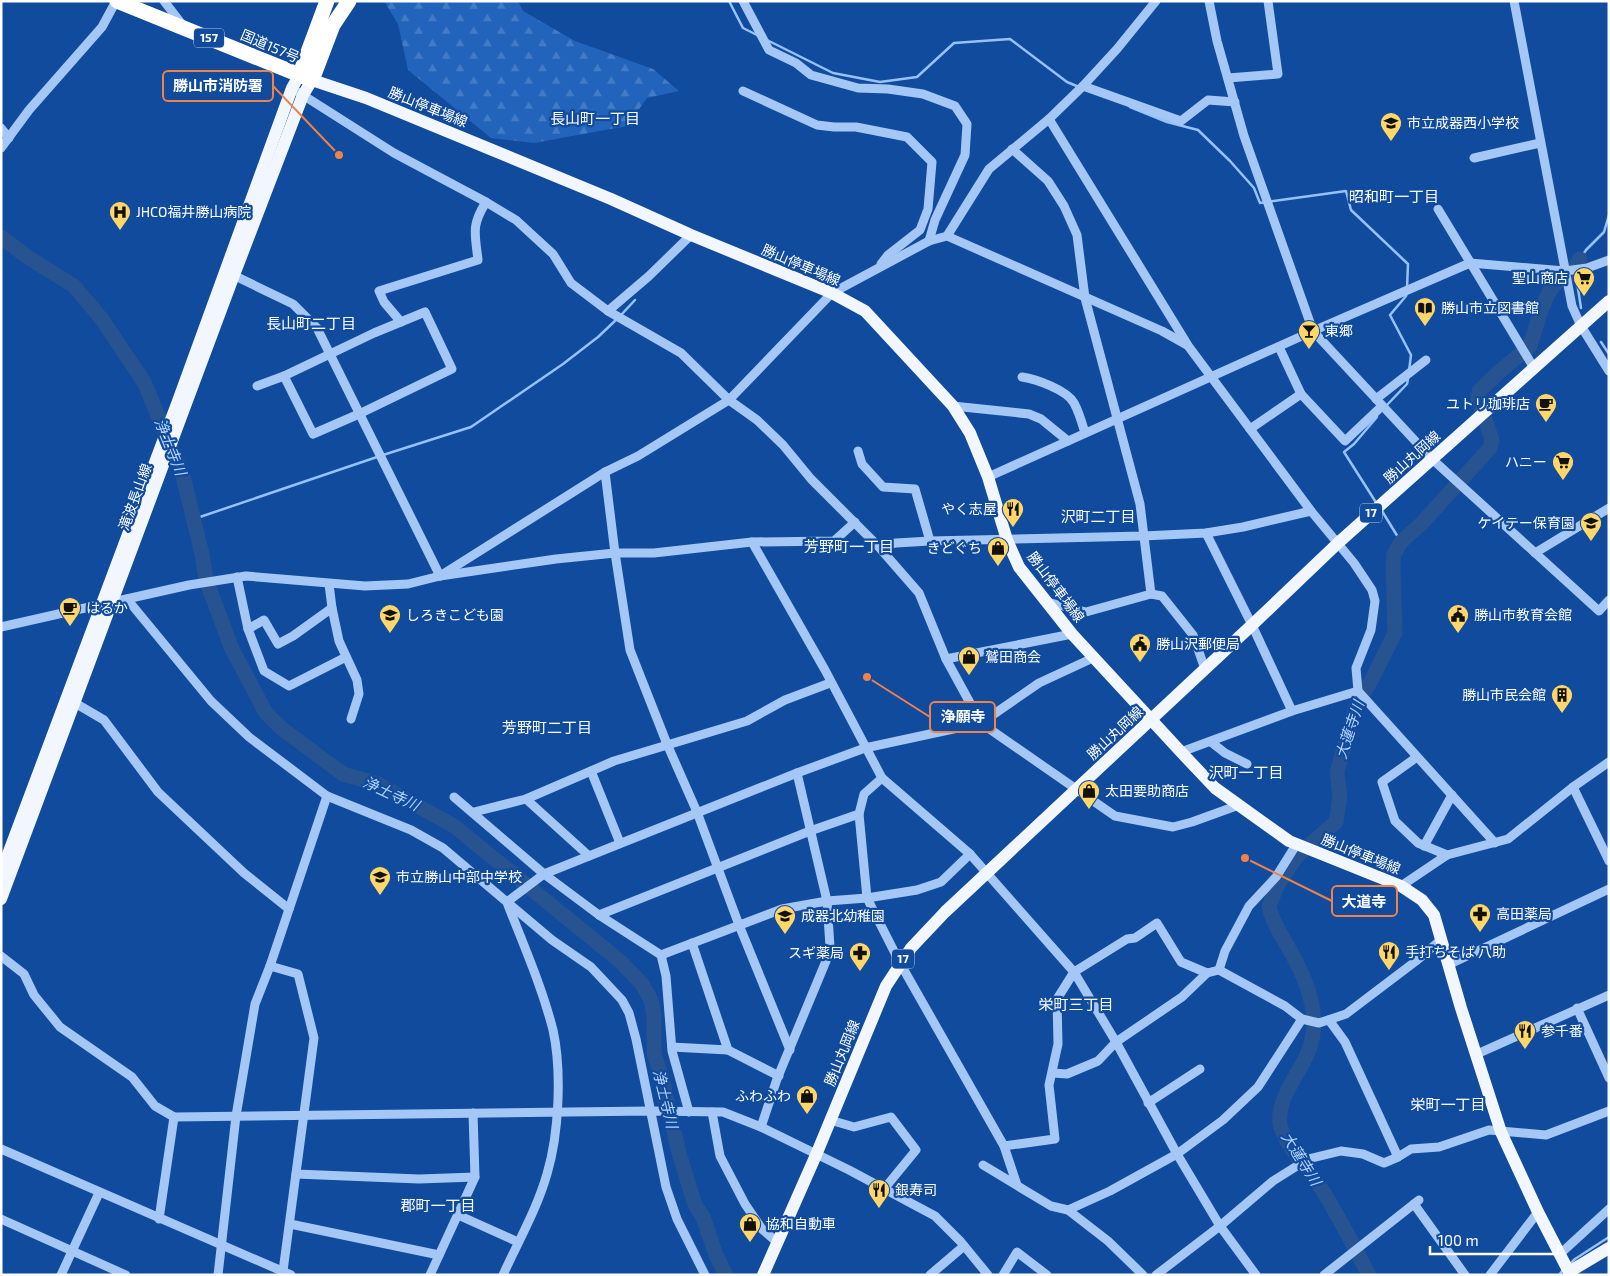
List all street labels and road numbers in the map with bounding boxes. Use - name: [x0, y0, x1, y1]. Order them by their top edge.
- street label: 国道157号: [238, 26, 302, 66]
- road number: 157: [194, 28, 224, 48]
- street label: 勝山停車場線: [386, 83, 470, 130]
- street label: 勝山停車場線: [759, 240, 843, 289]
- street label: 勝山丸岡線: [1380, 427, 1443, 486]
- street label: 滝波長山線: [115, 461, 154, 533]
- road number: 17: [1360, 503, 1382, 522]
- street label: 勝山停車場線: [1024, 548, 1088, 625]
- street label: 勝山丸岡線: [1083, 703, 1146, 763]
- street label: 勝山停車場線: [1319, 830, 1403, 877]
- road number: 17: [892, 950, 914, 969]
- street label: 勝山丸岡線: [821, 1017, 863, 1088]

